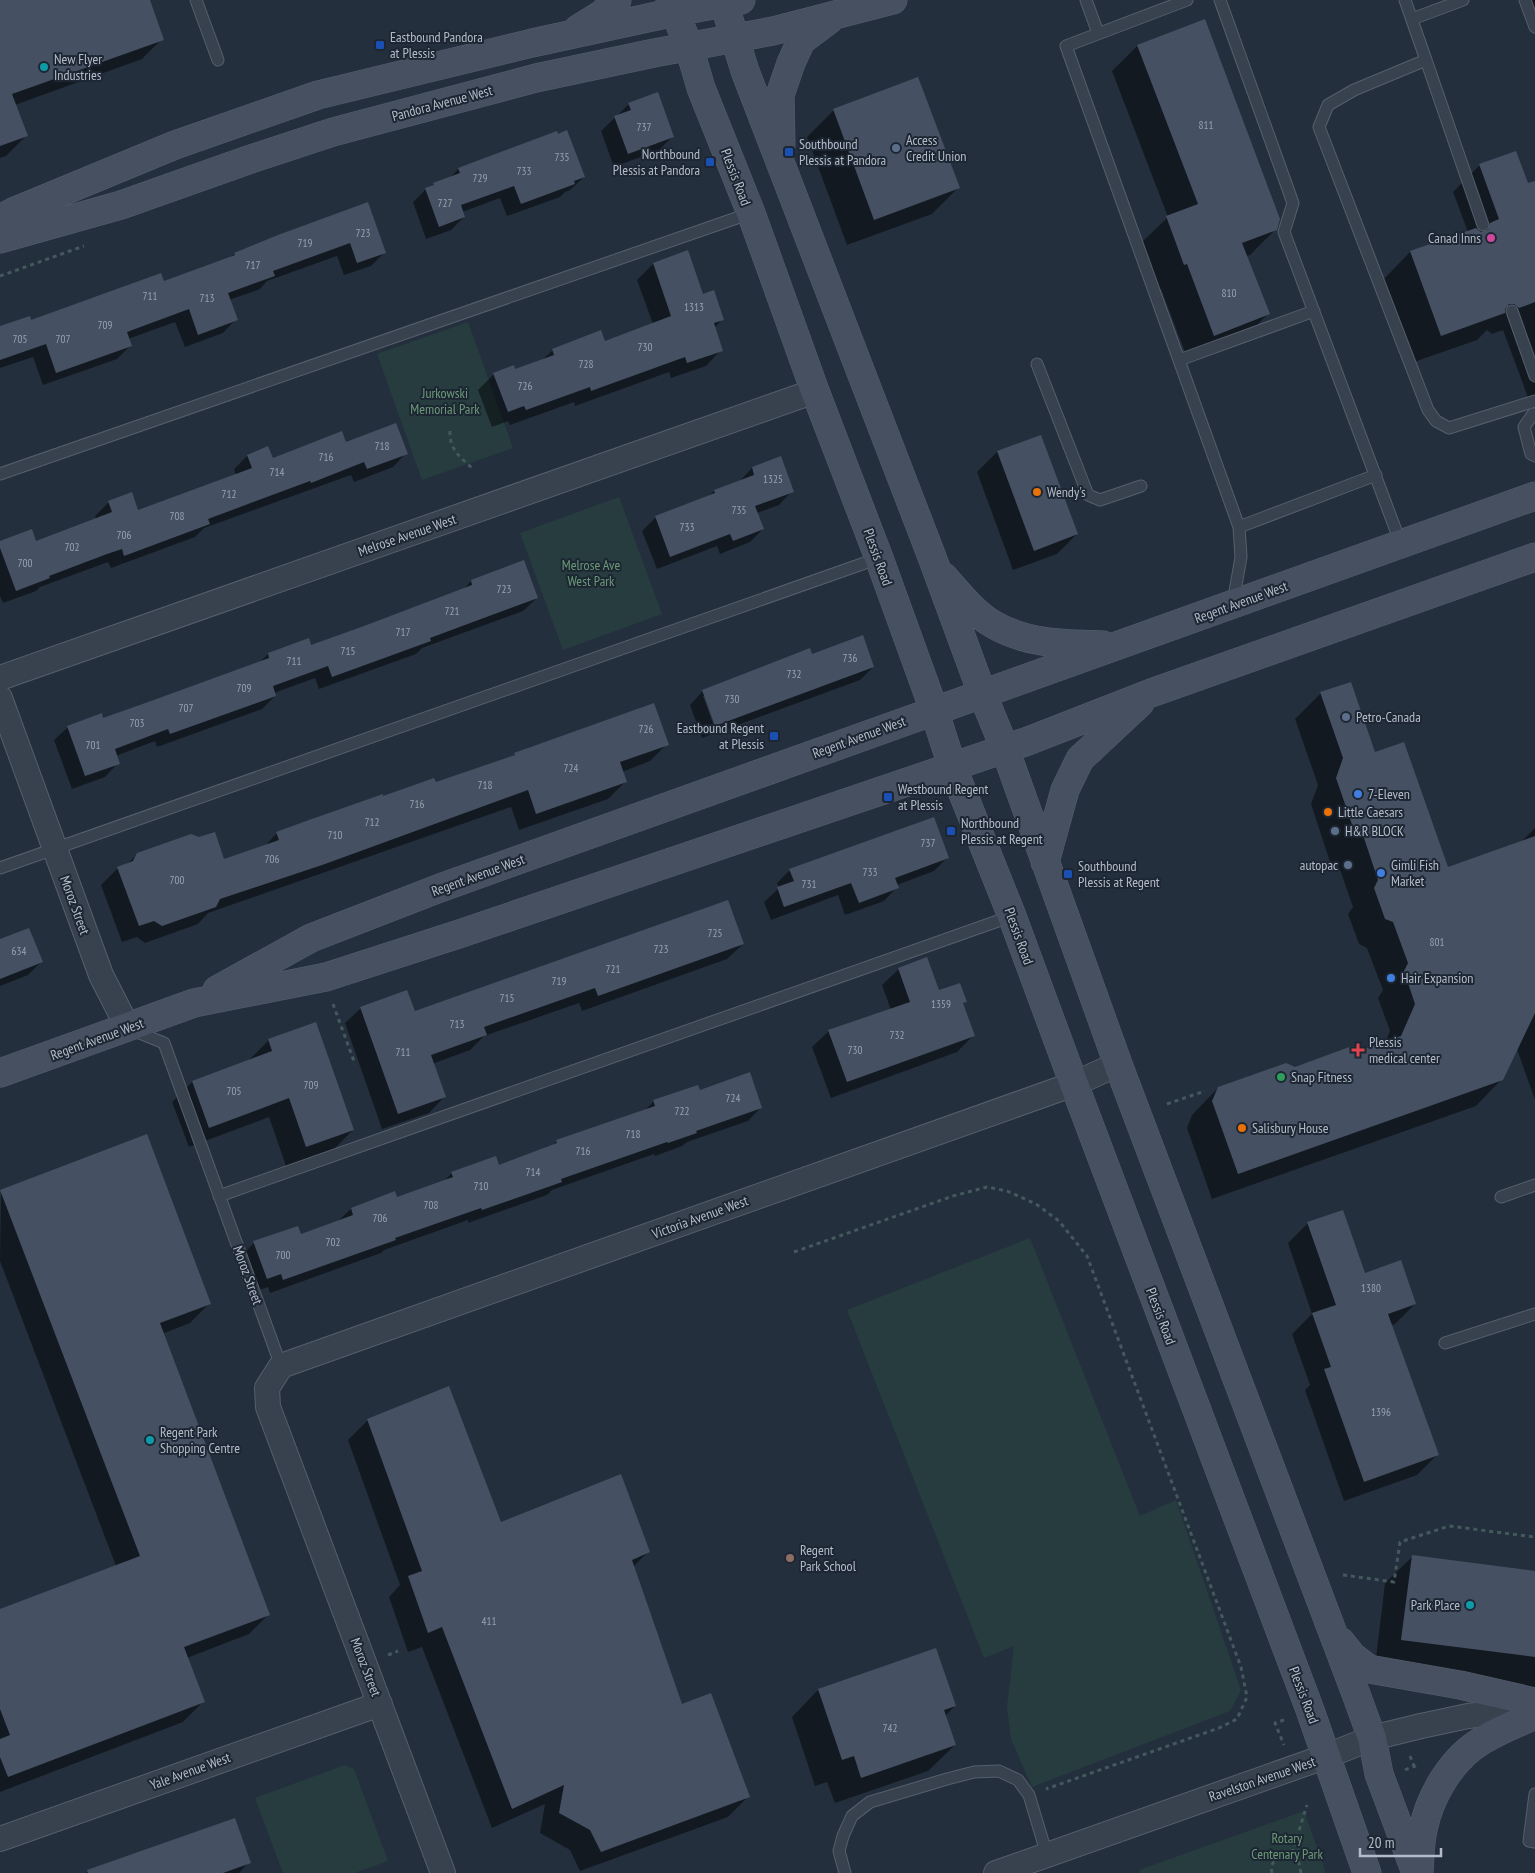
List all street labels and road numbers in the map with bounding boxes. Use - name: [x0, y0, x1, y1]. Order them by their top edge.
- street label: Pandora Avenue West: [390, 81, 494, 125]
- street label: Plessis Road: [717, 146, 755, 208]
- street label: Melrose Avenue West: [356, 510, 458, 560]
- street label: Plessis Road: [859, 526, 897, 588]
- street label: Regent Avenue West: [1192, 577, 1290, 627]
- street label: Regent Avenue West: [810, 712, 908, 762]
- street label: Regent Avenue West: [429, 850, 527, 900]
- street label: Moroz Street: [56, 873, 94, 937]
- street label: Plessis Road: [1000, 905, 1038, 967]
- street label: Regent Avenue West: [48, 1014, 146, 1064]
- street label: Victoria Avenue West: [649, 1191, 751, 1243]
- street label: Moroz Street: [229, 1243, 267, 1307]
- street label: Plessis Road: [1142, 1285, 1180, 1347]
- street label: Moroz Street: [347, 1635, 385, 1699]
- street label: Plessis Road: [1285, 1664, 1323, 1726]
- street label: Yale Avenue West: [147, 1748, 233, 1794]
- street label: Ravelston Avenue West: [1206, 1752, 1318, 1806]

